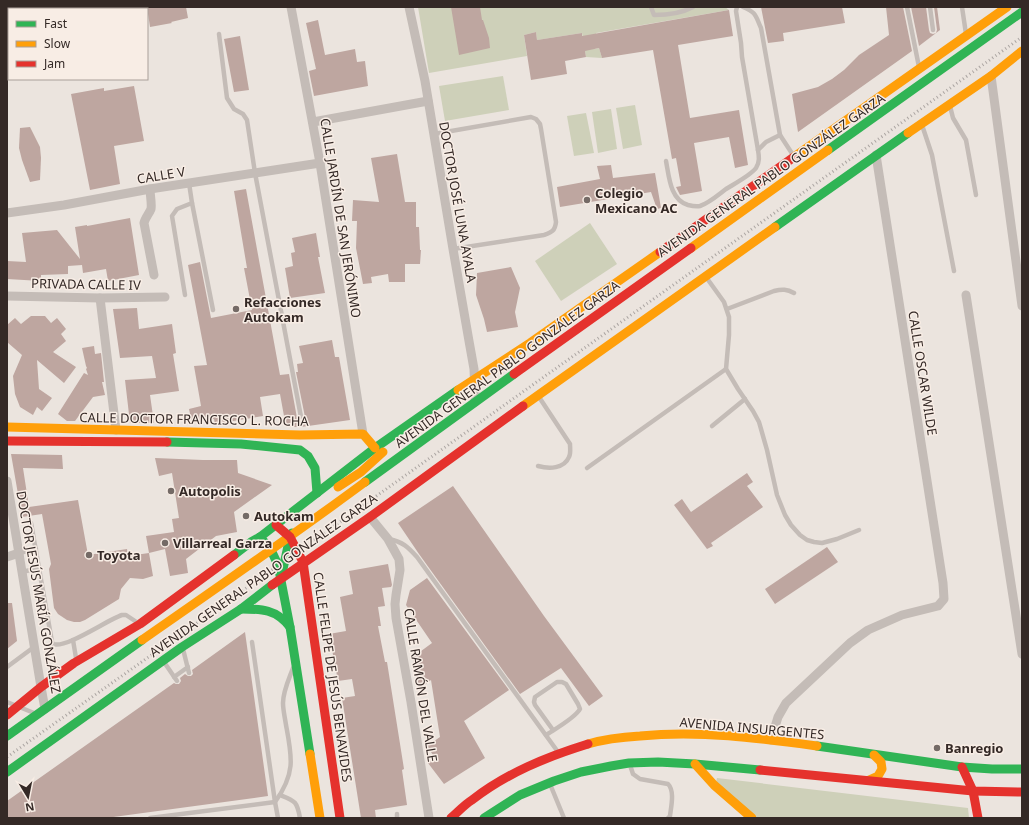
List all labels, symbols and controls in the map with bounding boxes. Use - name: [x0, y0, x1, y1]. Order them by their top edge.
- legend: [8, 8, 148, 80]
- text: Fast: [44, 15, 68, 32]
- text: Slow: [44, 35, 71, 52]
- text: Jam: [43, 55, 65, 72]
- street label: AVENIDA GENERAL PABLO GONZÁLEZ GARZA: [654, 89, 889, 261]
- street label: CALLE JARDÍN DE SAN JERÓNIMO: [316, 117, 366, 319]
- street label: DOCTOR JOSÉ LUNA AYALA: [435, 120, 481, 285]
- street label: CALLE V: [136, 162, 187, 188]
- place label: Colegio Mexicano AC: [595, 184, 678, 217]
- marker: Colegio Mexicano AC: [582, 195, 592, 205]
- street label: PRIVADA CALLE IV: [31, 274, 141, 294]
- street label: AVENIDA GENERAL PABLO GONZÁLEZ GARZA: [391, 276, 624, 452]
- place label: Refacciones Autokam: [244, 293, 321, 326]
- marker: Refacciones Autokam: [231, 304, 241, 314]
- street label: CALLE OSCAR WILDE: [904, 309, 942, 437]
- street label: CALLE DOCTOR FRANCISCO L. ROCHA: [79, 408, 310, 430]
- place label: Autopolis: [179, 482, 241, 500]
- marker: Autopolis: [166, 486, 176, 496]
- street label: DOCTOR JESÚS MARÍA GONZÁLEZ: [12, 489, 66, 695]
- street label: AVENIDA GENERAL PABLO GONZÁLEZ GARZA: [146, 489, 381, 661]
- place label: Autokam: [254, 507, 314, 525]
- marker: Autokam: [241, 511, 251, 521]
- place label: Villarreal Garza: [173, 534, 272, 552]
- marker: Villarreal Garza: [160, 538, 170, 548]
- place label: Toyota: [97, 546, 140, 564]
- marker: Toyota: [84, 550, 94, 560]
- street label: CALLE FELIPE DE JESÚS BENAVIDES: [309, 571, 357, 783]
- street label: CALLE RAMÓN DEL VALLE: [400, 607, 442, 763]
- street label: AVENIDA INSURGENTES: [679, 713, 825, 743]
- place label: Banregio: [945, 739, 1003, 757]
- marker: Banregio: [932, 743, 942, 753]
- north arrow: [8, 777, 48, 817]
- text: N: [24, 799, 36, 816]

